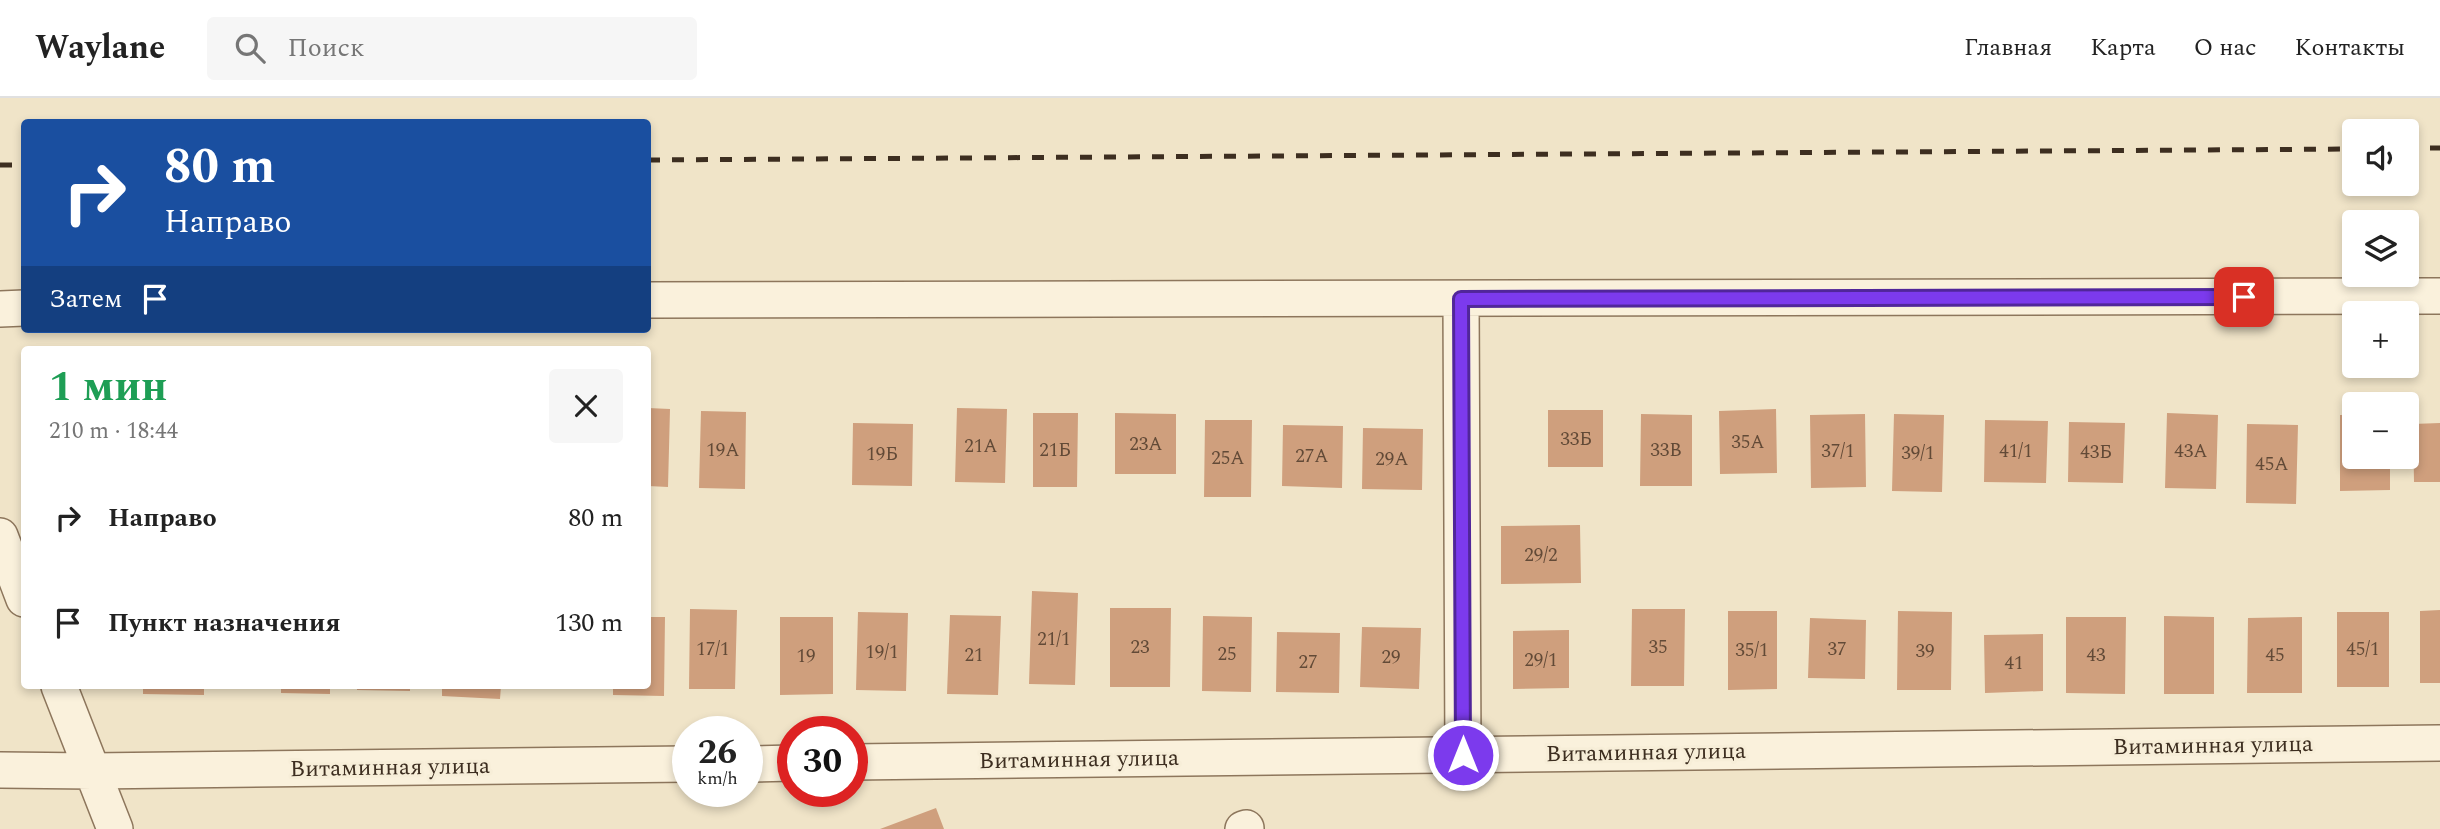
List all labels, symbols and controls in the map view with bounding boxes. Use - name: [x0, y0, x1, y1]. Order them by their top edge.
- search box: [207, 17, 697, 80]
- text: Waylane: [35, 23, 165, 73]
- text: Поиск: [287, 28, 364, 68]
- icon: search: [231, 29, 269, 67]
- text: Главная: [1964, 30, 2052, 66]
- text: Карта: [2090, 30, 2156, 66]
- text: О нас: [2194, 30, 2257, 66]
- text: Контакты: [2295, 30, 2405, 66]
- map controls: [2342, 119, 2419, 469]
- button: sound: [2342, 119, 2419, 196]
- text: 80 m: [164, 130, 275, 205]
- icon: right: [49, 147, 140, 238]
- text: Направо: [164, 198, 291, 247]
- button: layers: [2342, 210, 2419, 287]
- pin: [2214, 267, 2274, 327]
- icon: arrive: [2225, 278, 2263, 316]
- text: Затем: [49, 279, 122, 319]
- icon: arrive: [136, 280, 174, 318]
- button: +: [2342, 301, 2419, 378]
- text: 1 мин: [49, 356, 167, 419]
- button: close: [549, 369, 623, 443]
- button: −: [2342, 392, 2419, 469]
- text: 210 m · 18:44: [49, 414, 178, 449]
- house number: 33Б: [1560, 425, 1592, 454]
- house number: 35А: [1731, 428, 1765, 457]
- house number: 23А: [1129, 430, 1163, 459]
- house number: 21А: [964, 432, 998, 461]
- house number: 19А: [706, 436, 740, 465]
- house number: 21Б: [1039, 436, 1071, 465]
- house number: 33В: [1650, 436, 1682, 465]
- house number: 37/1: [1821, 437, 1855, 466]
- house number: 41/1: [1999, 437, 2033, 466]
- house number: 43А: [2174, 437, 2208, 466]
- house number: 43Б: [2080, 438, 2112, 467]
- house number: 39/1: [1901, 439, 1935, 468]
- house number: 19Б: [866, 440, 898, 469]
- house number: 27А: [1295, 442, 1329, 471]
- house number: 25А: [1211, 444, 1245, 473]
- house number: 29А: [1375, 445, 1409, 474]
- house number: 45А: [2255, 450, 2289, 479]
- text: Направо: [108, 498, 217, 538]
- text: 80 m: [568, 498, 623, 538]
- icon: right: [49, 499, 87, 537]
- house number: 29/2: [1524, 541, 1558, 570]
- text: Пункт назначения: [108, 603, 341, 643]
- text: 130 m: [555, 603, 623, 643]
- icon: arrive: [49, 604, 87, 642]
- house number: 21/1: [1037, 625, 1071, 654]
- house number: 23: [1130, 633, 1150, 662]
- house number: 35: [1648, 633, 1668, 662]
- house number: 17/1: [696, 635, 730, 664]
- house number: 37: [1827, 635, 1847, 664]
- house number: 45/1: [2346, 635, 2380, 664]
- house number: 35/1: [1735, 636, 1769, 665]
- house number: 39: [1915, 637, 1935, 666]
- house number: 19/1: [865, 638, 899, 667]
- house number: 25: [1217, 640, 1237, 669]
- house number: 21: [964, 641, 984, 670]
- house number: 43: [2086, 641, 2106, 670]
- house number: 45: [2265, 641, 2285, 670]
- house number: 19: [796, 642, 816, 671]
- house number: 29: [1381, 643, 1401, 672]
- house number: 29/1: [1524, 646, 1558, 675]
- house number: 27: [1298, 648, 1318, 677]
- house number: 41: [2004, 649, 2024, 678]
- speed limit sign: 30: [777, 716, 868, 807]
- position arrow: [1426, 718, 1500, 792]
- text: 26: [698, 726, 737, 779]
- street label: Витаминная улица: [2113, 727, 2313, 765]
- street label: Витаминная улица: [1546, 734, 1746, 772]
- street label: Витаминная улица: [979, 741, 1179, 779]
- street label: Витаминная улица: [290, 749, 490, 787]
- text: km/h: [697, 765, 738, 792]

